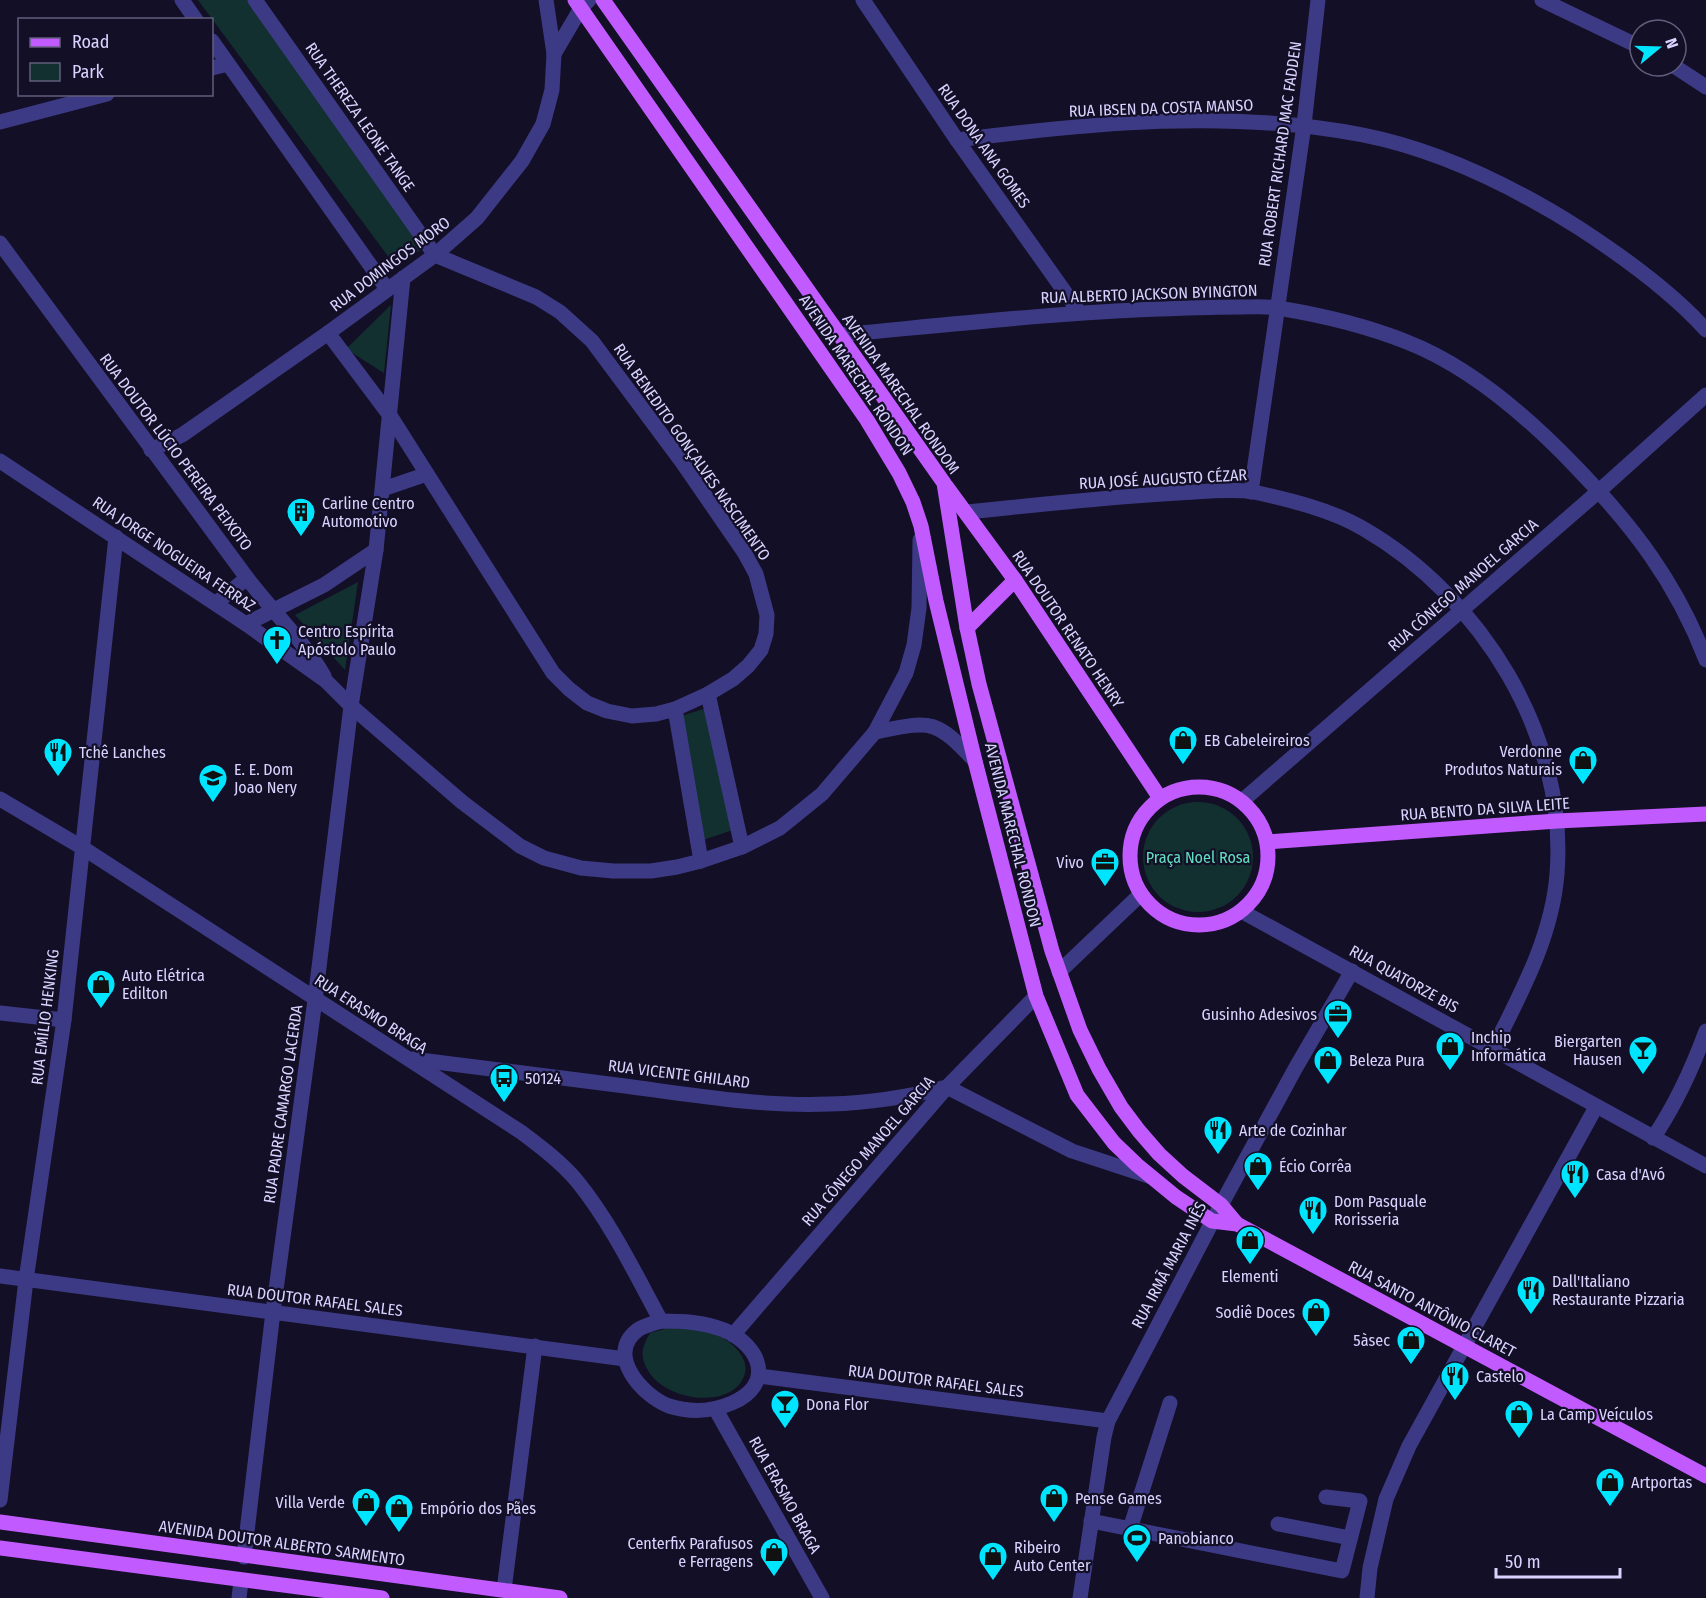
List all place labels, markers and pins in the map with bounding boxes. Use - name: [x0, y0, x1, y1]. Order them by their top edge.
- place label: Carline Centro Automotivo: [322, 494, 415, 531]
- building icon: Carline Centro Automotivo: [285, 496, 317, 538]
- place label: Centro Espírita Apóstolo Paulo: [298, 622, 396, 659]
- church icon: Centro Espírita Apóstolo Paulo: [261, 624, 293, 666]
- shop icon: EB Cabeleireiros: [1167, 724, 1199, 766]
- place label: EB Cabeleireiros: [1204, 731, 1310, 750]
- restaurant icon: Tchê Lanches: [42, 736, 74, 778]
- place label: Verdonne Produtos Naturais: [1445, 742, 1562, 779]
- place label: Tchê Lanches: [79, 743, 166, 762]
- shop icon: Verdonne Produtos Naturais: [1567, 744, 1599, 786]
- place label: E. E. Dom Joao Nery: [234, 760, 298, 797]
- school or university icon: E. E. Dom Joao Nery: [197, 762, 229, 804]
- office icon: Vivo: [1089, 846, 1121, 888]
- place label: Vivo: [1056, 853, 1084, 872]
- place label: Auto Elétrica Edilton: [122, 966, 205, 1003]
- shop icon: Auto Elétrica Edilton: [85, 968, 117, 1010]
- office icon: Gusinho Adesivos: [1322, 998, 1354, 1040]
- place label: Gusinho Adesivos: [1201, 1005, 1317, 1024]
- place label: Inchip Informática: [1471, 1028, 1546, 1065]
- shop icon: Inchip Informática: [1434, 1030, 1466, 1072]
- place label: Biergarten Hausen: [1554, 1032, 1622, 1069]
- bar icon: Biergarten Hausen: [1627, 1034, 1659, 1076]
- shop icon: Beleza Pura: [1312, 1044, 1344, 1086]
- place label: Beleza Pura: [1349, 1051, 1425, 1070]
- bus stop icon: 50124: [488, 1062, 520, 1104]
- place label: 50124: [525, 1069, 561, 1088]
- restaurant icon: Arte de Cozinhar: [1202, 1114, 1234, 1156]
- place label: Arte de Cozinhar: [1239, 1121, 1347, 1140]
- shop icon: Écio Corrêa: [1242, 1150, 1274, 1192]
- place label: Écio Corrêa: [1279, 1157, 1352, 1176]
- restaurant icon: Casa d'Avó: [1559, 1158, 1591, 1200]
- place label: Casa d'Avó: [1596, 1165, 1665, 1184]
- place label: Dom Pasquale Rorisseria: [1334, 1192, 1427, 1229]
- restaurant icon: Dom Pasquale Rorisseria: [1297, 1194, 1329, 1236]
- shop icon: Elementi: [1234, 1224, 1266, 1266]
- place label: Elementi: [1221, 1267, 1279, 1286]
- place label: Dall'Italiano Restaurante Pizzaria: [1552, 1272, 1685, 1309]
- restaurant icon: Dall'Italiano Restaurante Pizzaria: [1515, 1274, 1547, 1316]
- shop icon: Sodiê Doces: [1300, 1296, 1332, 1338]
- place label: Sodiê Doces: [1215, 1303, 1295, 1322]
- shop icon: 5àsec: [1395, 1324, 1427, 1366]
- place label: 5àsec: [1353, 1331, 1390, 1350]
- restaurant icon: Castelo: [1439, 1360, 1471, 1402]
- place label: Castelo: [1476, 1367, 1524, 1386]
- bar icon: Dona Flor: [769, 1388, 801, 1430]
- place label: Dona Flor: [806, 1395, 869, 1414]
- shop icon: La Camp Veículos: [1503, 1398, 1535, 1440]
- place label: La Camp Veículos: [1540, 1405, 1653, 1424]
- shop icon: Artportas: [1594, 1466, 1626, 1508]
- place label: Artportas: [1631, 1473, 1693, 1492]
- shop icon: Pense Games: [1038, 1482, 1070, 1524]
- shop icon: Villa Verde: [350, 1486, 382, 1528]
- place label: Pense Games: [1075, 1489, 1162, 1508]
- shop icon: Empório dos Pães: [383, 1492, 415, 1534]
- place label: Villa Verde: [276, 1493, 345, 1512]
- place label: Empório dos Pães: [420, 1499, 536, 1518]
- sports icon: Panobianco: [1121, 1522, 1153, 1564]
- place label: Panobianco: [1158, 1529, 1234, 1548]
- place label: Centerfix Parafusos e Ferragens: [628, 1534, 753, 1571]
- shop icon: Centerfix Parafusos e Ferragens: [758, 1536, 790, 1578]
- place label: Ribeiro Auto Center: [1014, 1538, 1091, 1575]
- shop icon: Ribeiro Auto Center: [977, 1540, 1009, 1582]

